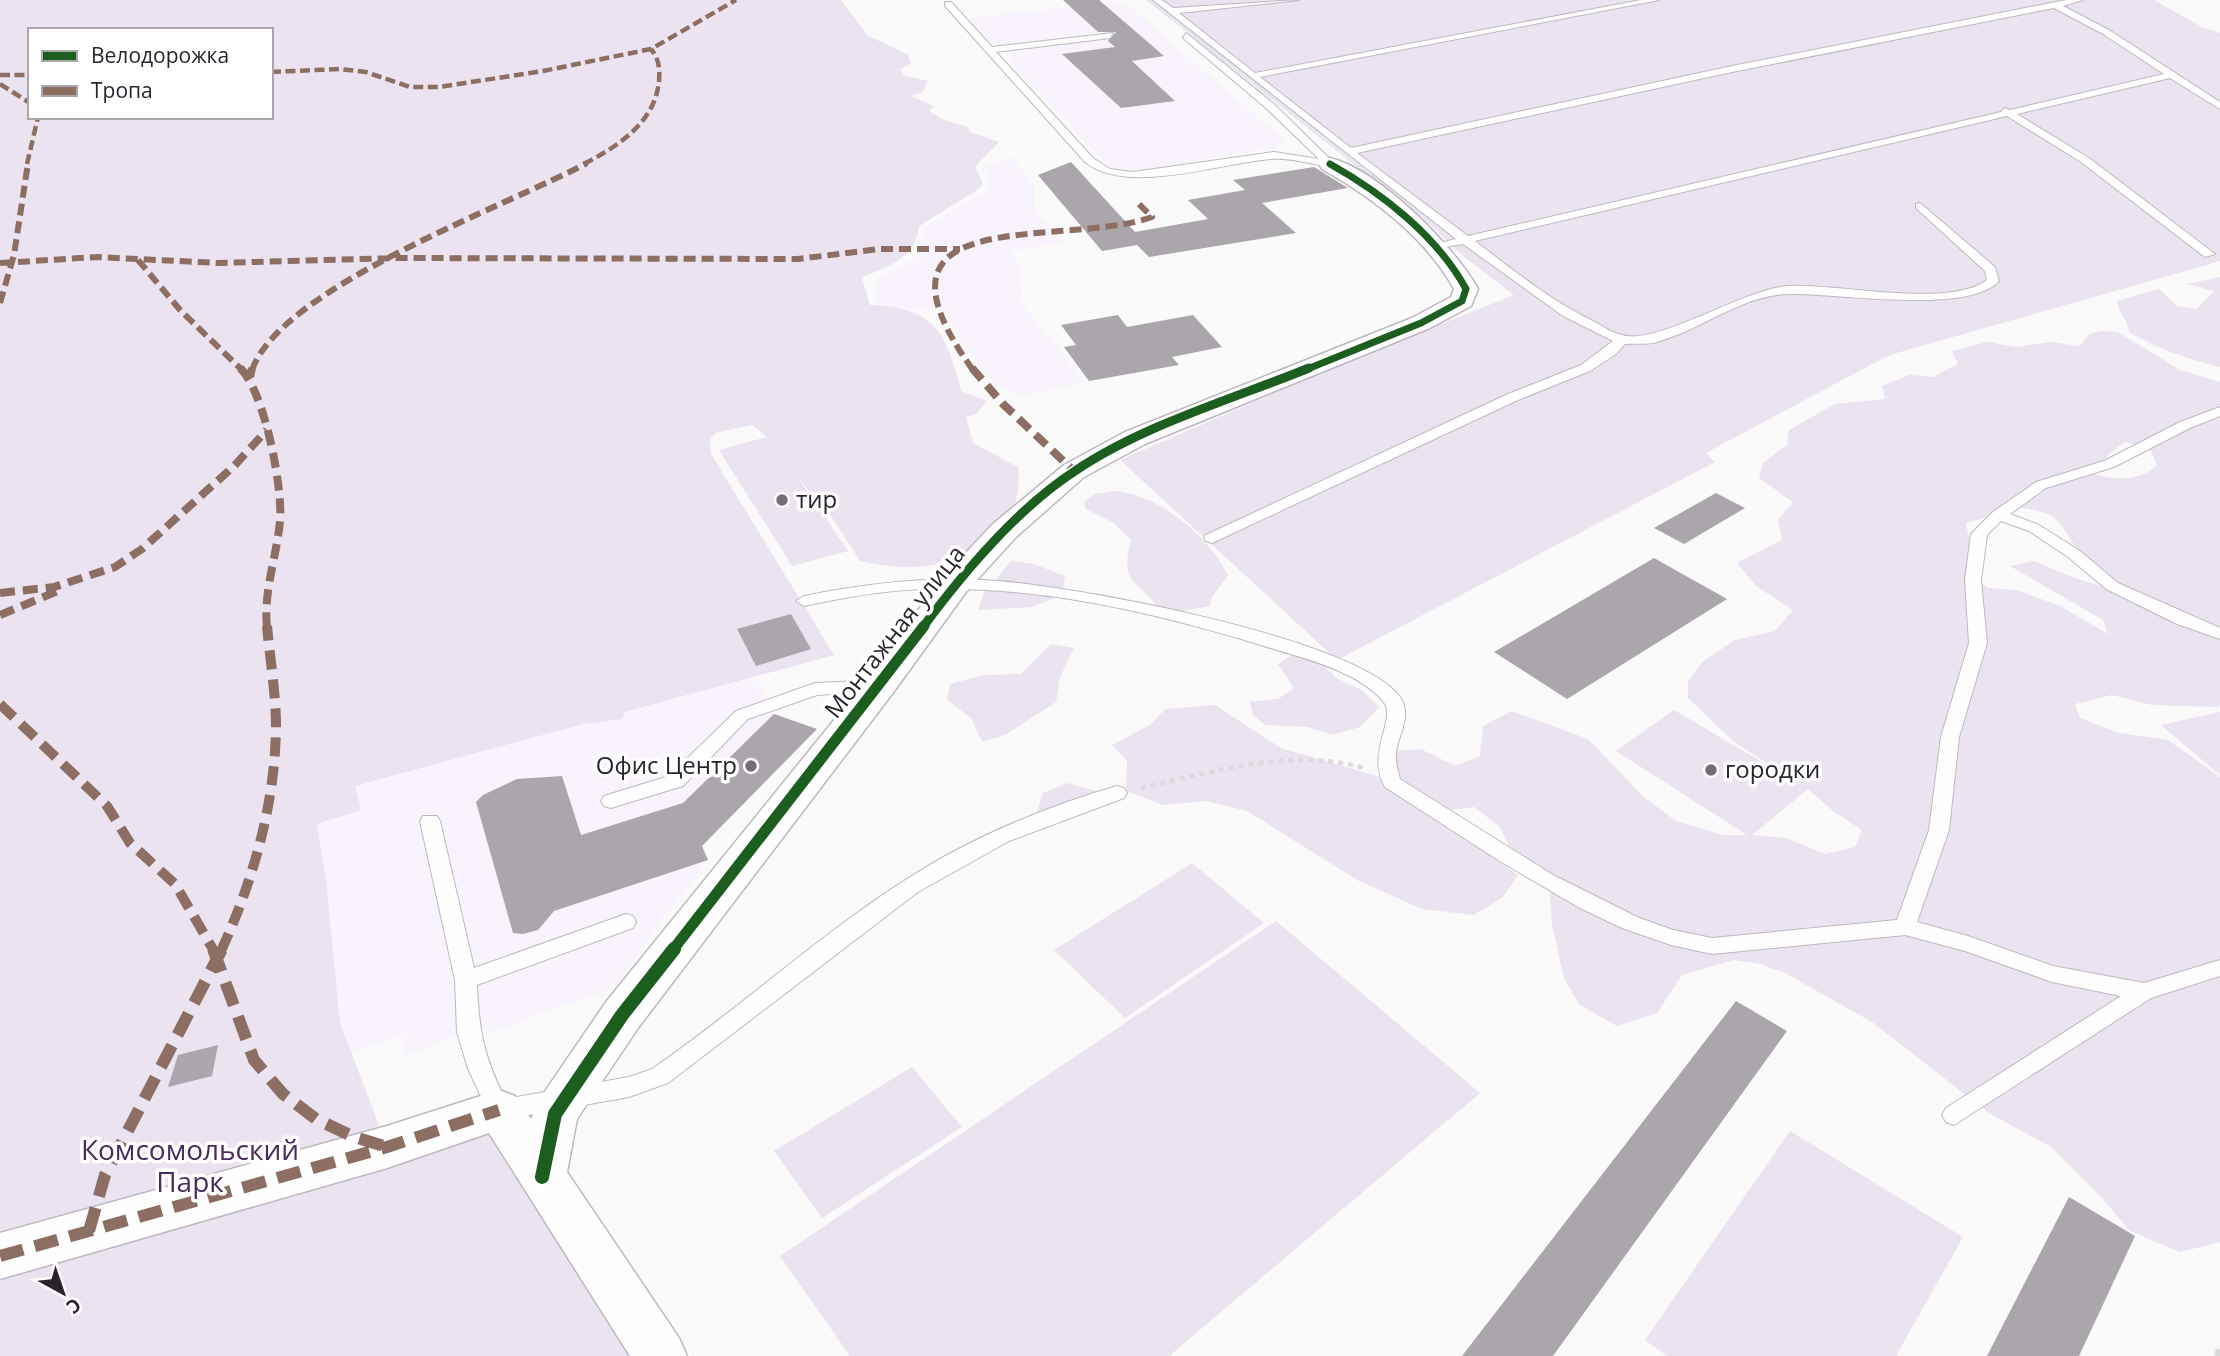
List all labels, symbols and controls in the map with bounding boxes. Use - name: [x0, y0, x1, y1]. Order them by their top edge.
- legend: [28, 28, 273, 119]
- text: Велодорожка: [91, 41, 229, 69]
- text: Тропа: [91, 76, 153, 104]
- place label: тир: [796, 482, 837, 515]
- marker: тир: [774, 492, 790, 508]
- street label: Монтажная улица: [816, 538, 972, 724]
- place label: Офис Центр: [596, 748, 737, 781]
- place label: городки: [1725, 752, 1820, 785]
- marker: Офис Центр: [743, 758, 759, 774]
- marker: городки: [1703, 762, 1719, 778]
- park label: Комсомольский Парк: [81, 1130, 299, 1200]
- north arrow: [28, 1258, 98, 1328]
- text: С: [61, 1292, 87, 1320]

